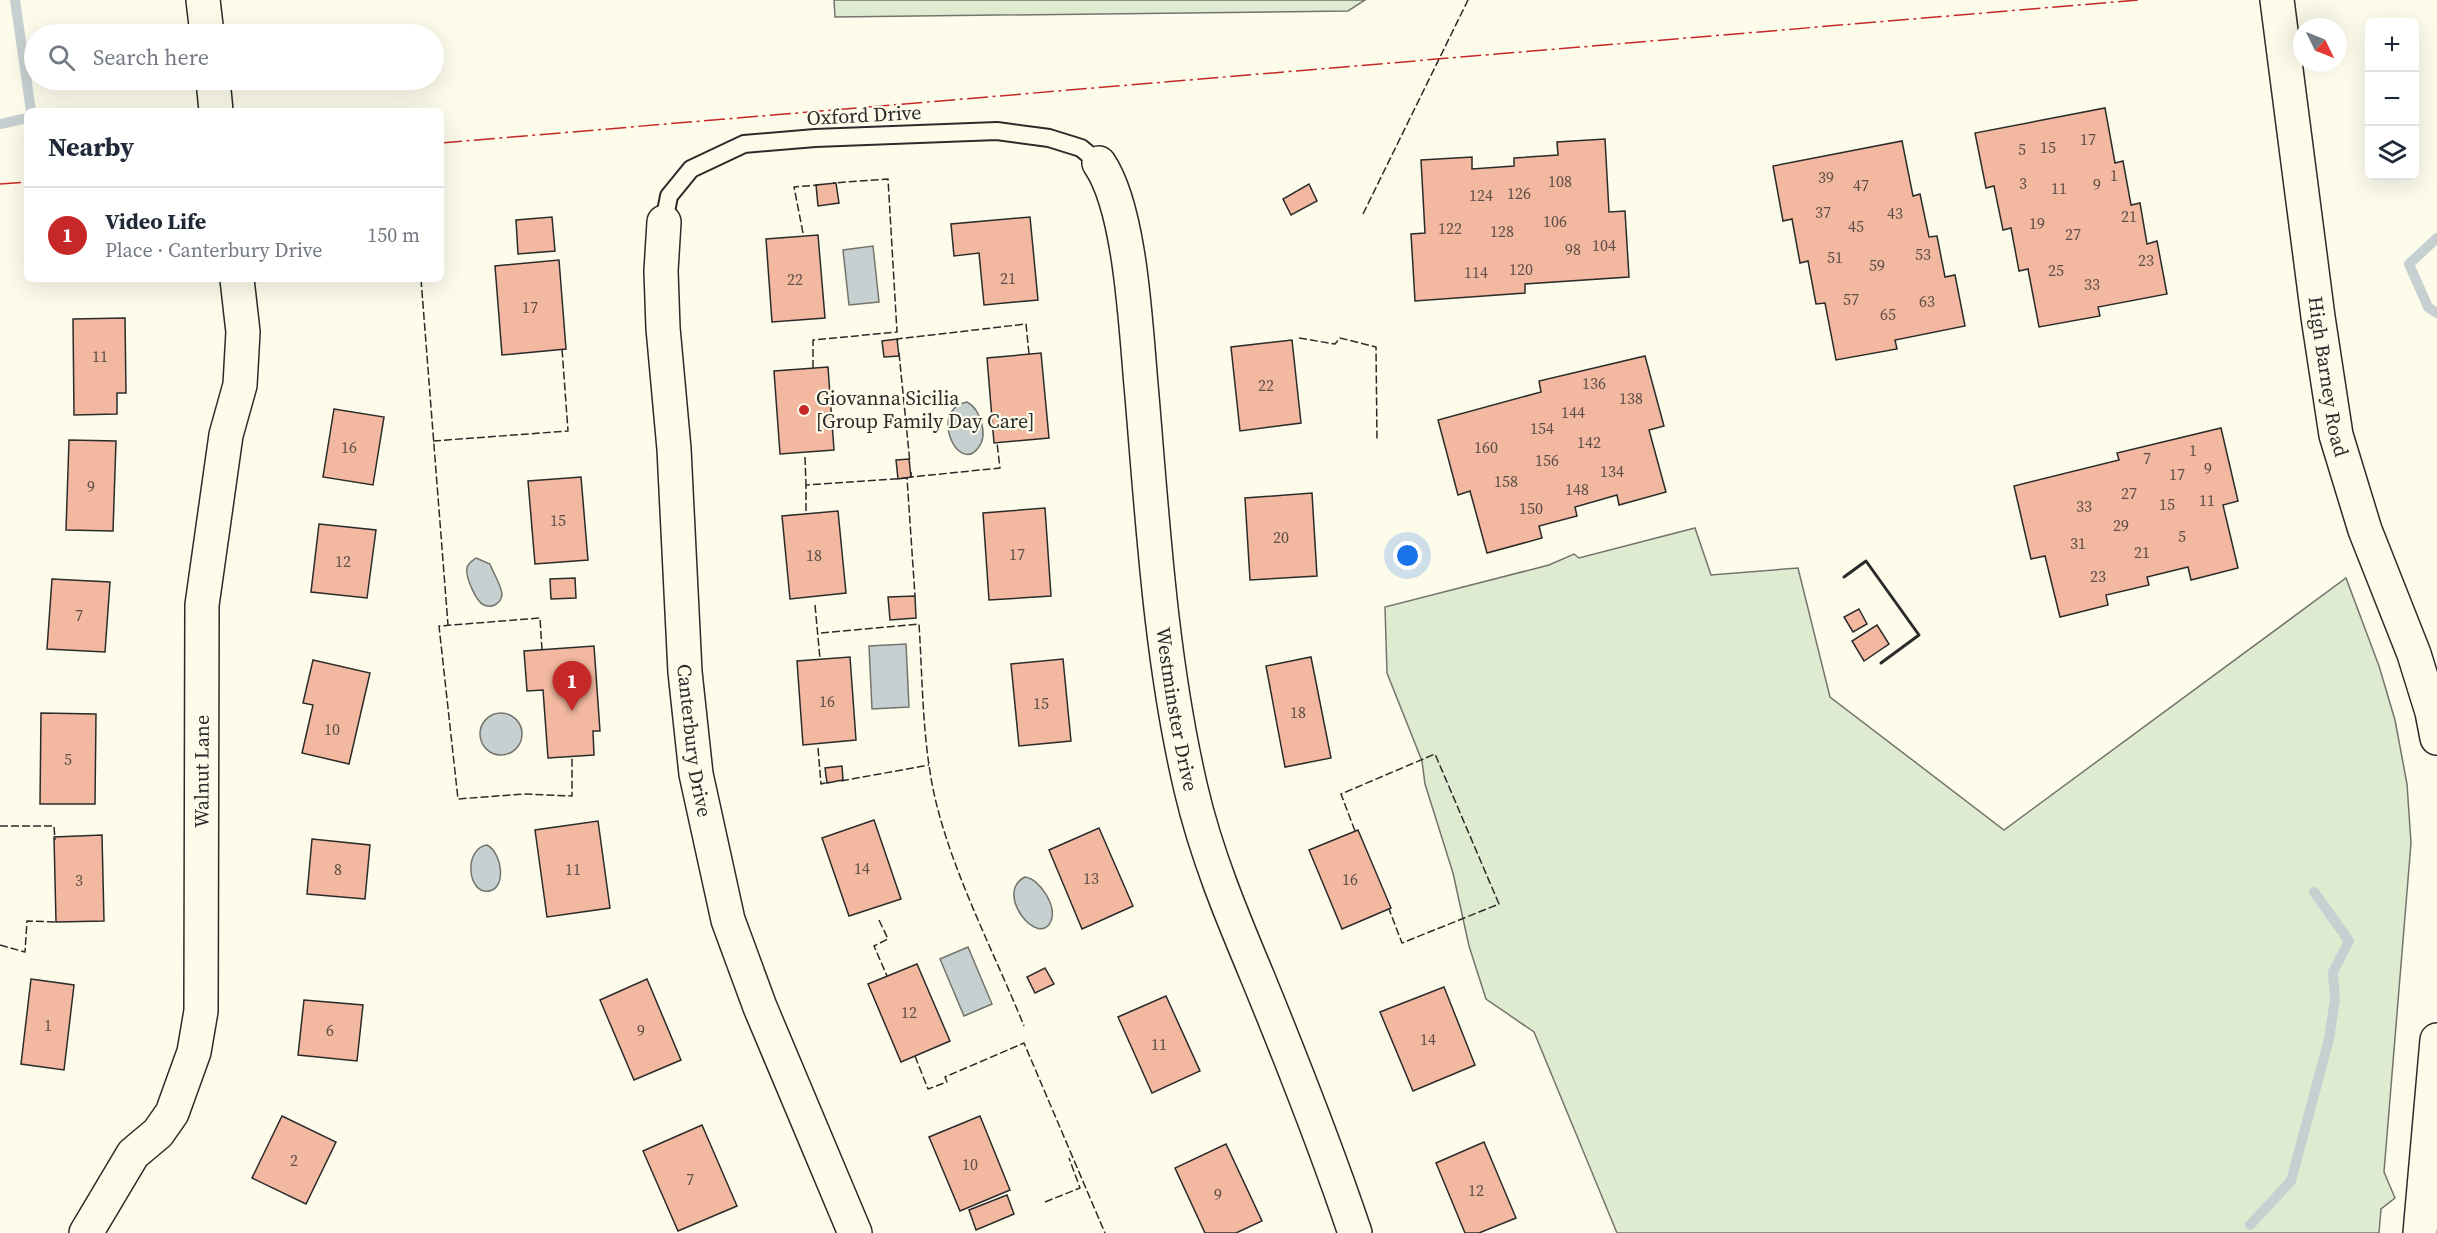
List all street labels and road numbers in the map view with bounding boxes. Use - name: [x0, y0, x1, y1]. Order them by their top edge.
- street label: Oxford Drive: [806, 98, 922, 132]
- street label: High Barney Road: [2301, 295, 2356, 461]
- street label: Westminster Drive: [1149, 625, 1205, 794]
- street label: Canterbury Drive: [671, 663, 719, 820]
- street label: Walnut Lane: [187, 715, 216, 828]

